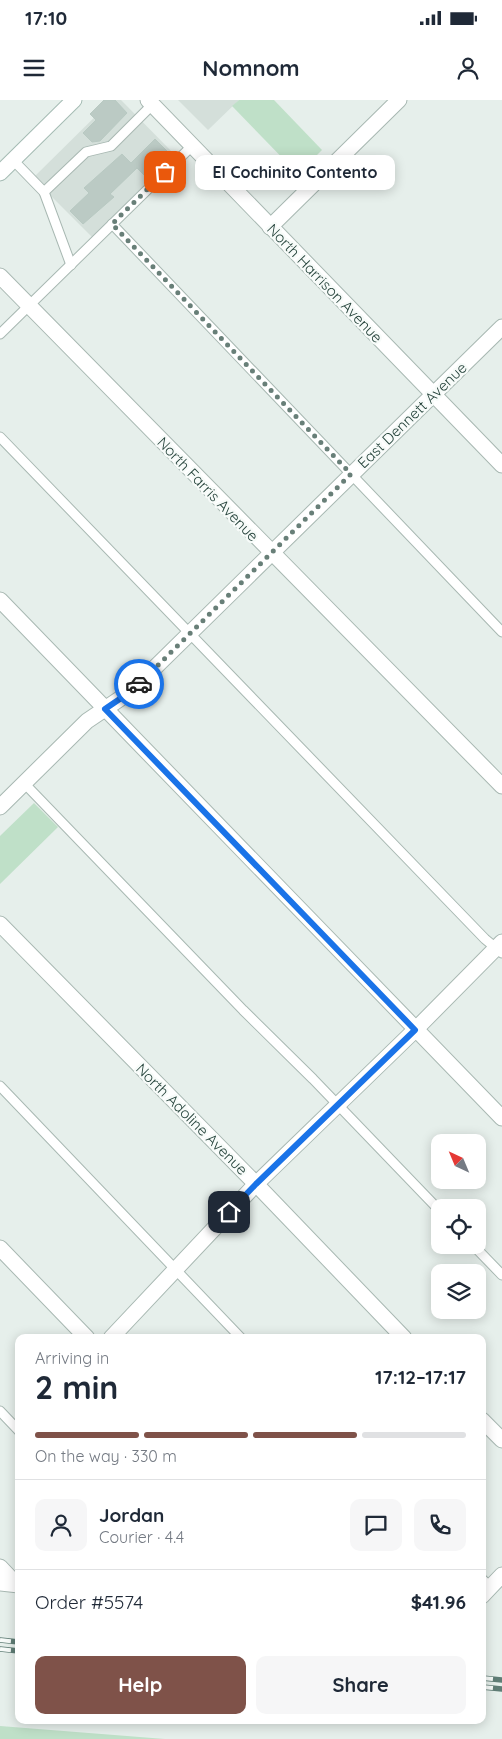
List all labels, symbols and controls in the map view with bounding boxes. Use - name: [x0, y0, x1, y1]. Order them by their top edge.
- text: 17:10: [25, 6, 67, 30]
- icon: menu: [20, 54, 48, 82]
- text: Nomnom: [202, 54, 300, 82]
- icon: person: [454, 54, 482, 82]
- pin: [144, 151, 186, 193]
- callout: El Cochinito Contento: [195, 154, 395, 190]
- icon: bag: [151, 158, 179, 186]
- text: El Cochinito Contento: [212, 162, 378, 182]
- street label: North Harrison Avenue: [263, 219, 387, 347]
- street label: East Dennett Avenue: [353, 358, 471, 472]
- street label: North Farris Avenue: [153, 433, 263, 545]
- courier: [114, 659, 164, 709]
- icon: car: [125, 670, 153, 698]
- street label: North Adoline Avenue: [132, 1059, 252, 1179]
- north arrow: [431, 1134, 486, 1189]
- map controls: [431, 1134, 486, 1319]
- pin: [208, 1191, 250, 1233]
- icon: home: [215, 1198, 243, 1226]
- button: locate: [431, 1199, 486, 1254]
- button: layers: [431, 1264, 486, 1319]
- text: Arriving in: [35, 1348, 109, 1368]
- text: 17:12–17:17: [375, 1365, 466, 1389]
- text: 2 min: [35, 1367, 118, 1407]
- text: On the way · 330 m: [35, 1446, 177, 1466]
- button: person: [35, 1499, 87, 1551]
- button: chat: [350, 1499, 402, 1551]
- button: phone: [414, 1499, 466, 1551]
- text: Jordan: [99, 1503, 164, 1527]
- text: Courier · 4.4: [99, 1527, 184, 1547]
- text: Order #5574: [35, 1590, 143, 1614]
- text: $41.96: [411, 1590, 466, 1614]
- button: Help: [35, 1656, 246, 1714]
- button: Share: [256, 1656, 466, 1714]

